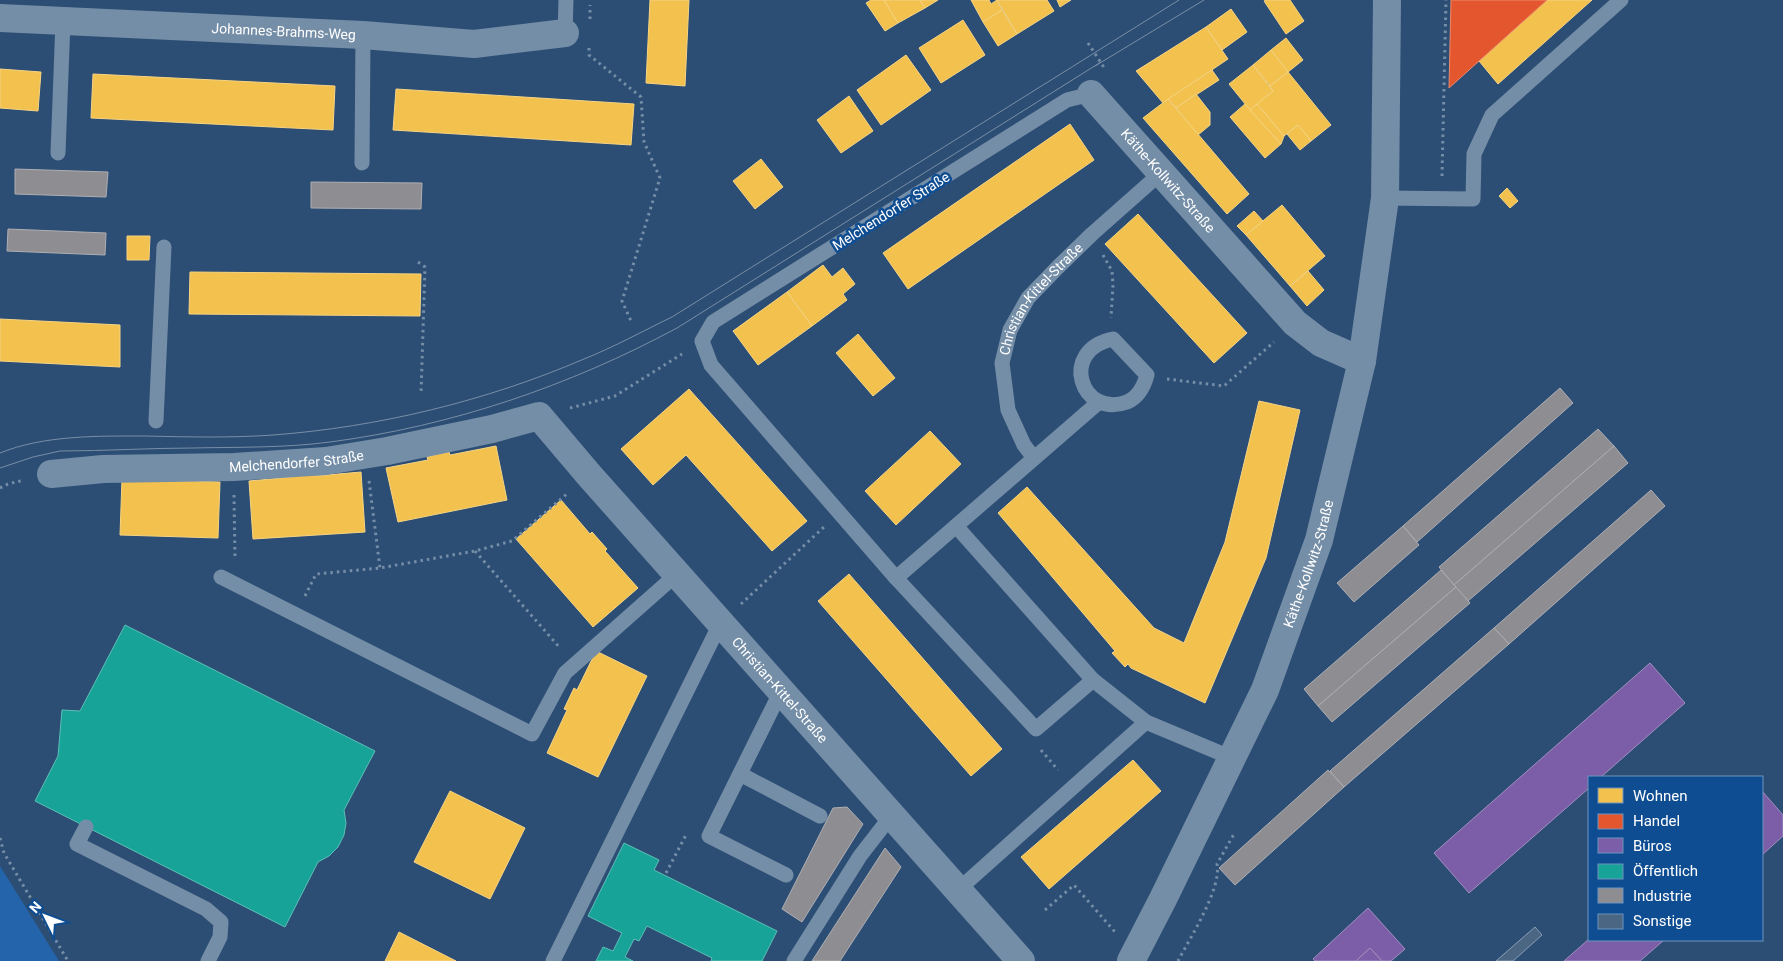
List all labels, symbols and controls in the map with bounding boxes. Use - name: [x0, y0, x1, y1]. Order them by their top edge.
- street label: Johannes-Brahms-Weg: [211, 20, 356, 43]
- street label: Käthe-Kollwitz-Straße: [1118, 125, 1219, 236]
- street label: Melchendorfer Straße: [829, 168, 953, 254]
- street label: Christian-Kittel-Straße: [996, 240, 1086, 357]
- street label: Melchendorfer Straße: [229, 447, 365, 475]
- street label: Käthe-Kollwitz-Straße: [1280, 498, 1336, 630]
- street label: Christian-Kittel-Straße: [729, 633, 831, 746]
- legend: [1588, 776, 1763, 941]
- text: Wohnen: [1633, 787, 1687, 805]
- text: Handel: [1633, 812, 1680, 830]
- text: Büros: [1633, 837, 1672, 855]
- text: Öffentlich: [1633, 862, 1698, 880]
- text: Industrie: [1633, 887, 1691, 905]
- north arrow: [20, 891, 70, 941]
- text: N: [26, 898, 45, 916]
- text: Sonstige: [1633, 912, 1691, 930]

